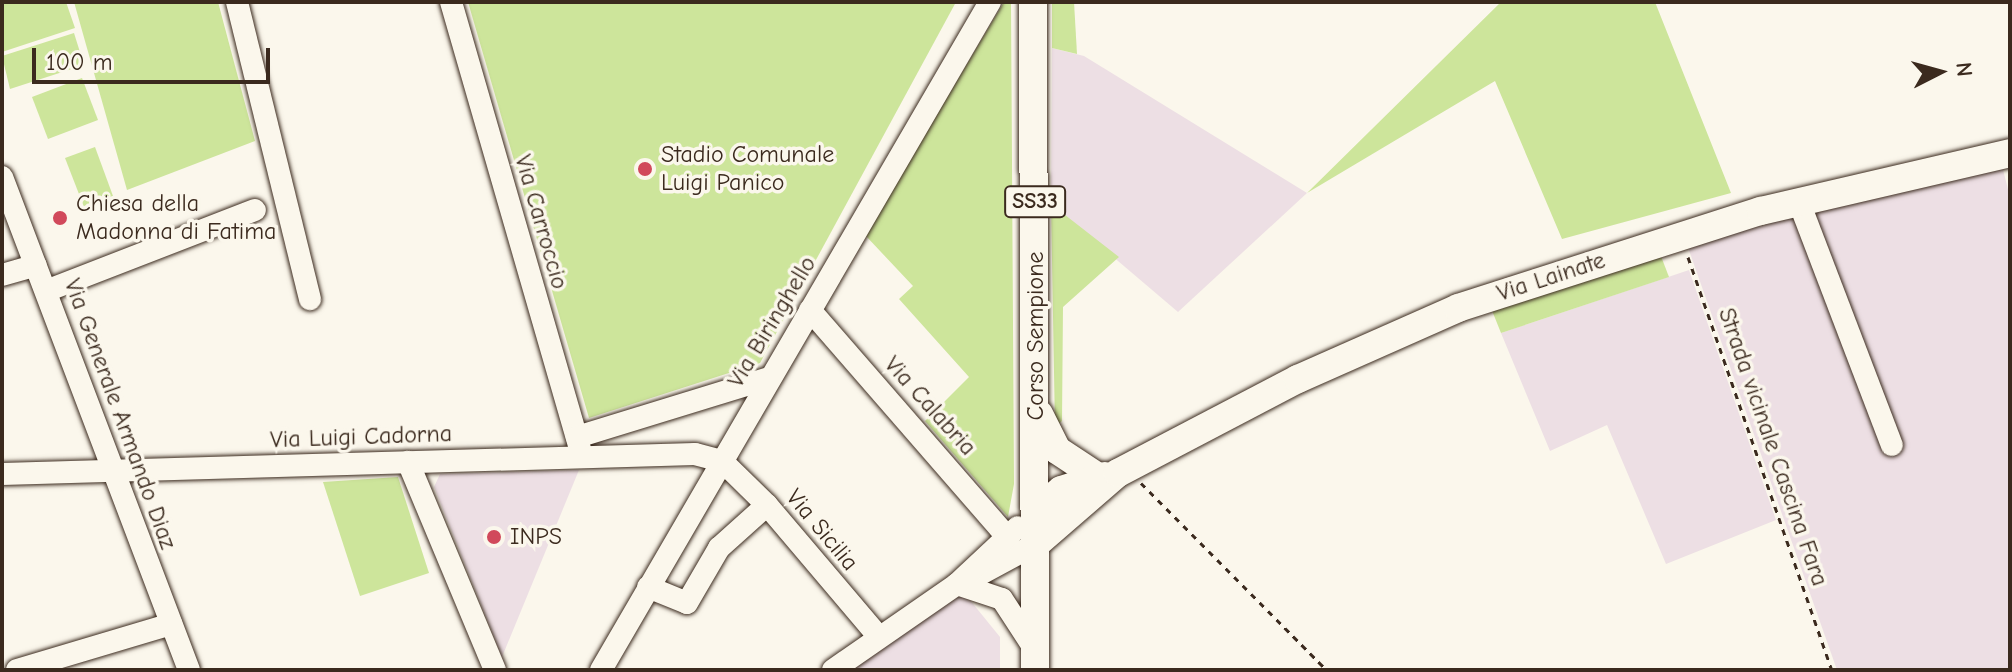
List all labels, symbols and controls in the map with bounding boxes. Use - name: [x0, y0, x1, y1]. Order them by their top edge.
- scale bar: [36, 32, 274, 82]
- north arrow: [1900, 32, 1980, 112]
- text: 100 m: [46, 48, 113, 76]
- text: N: [1950, 61, 1978, 78]
- place label: Stadio Comunale Luigi Panico: [661, 141, 834, 197]
- street label: Via Carroccio: [508, 151, 574, 293]
- marker: Stadio Comunale Luigi Panico: [636, 160, 654, 178]
- road number: SS33: [1003, 184, 1067, 220]
- place label: Chiesa della Madonna di Fatima: [76, 190, 276, 246]
- marker: Chiesa della Madonna di Fatima: [51, 209, 69, 227]
- street label: Via Lainate: [1493, 246, 1609, 308]
- street label: Via Biringhello: [722, 251, 822, 393]
- street label: Corso Sempione: [1022, 252, 1050, 420]
- street label: Via Generale Armando Diaz: [58, 275, 182, 553]
- street label: Strada vicinale Cascina Fara: [1712, 304, 1834, 590]
- street label: Via Calabria: [878, 350, 982, 462]
- street label: Via Luigi Cadorna: [270, 419, 452, 455]
- street label: Via Sicilia: [780, 483, 864, 577]
- place label: INPS: [510, 523, 562, 551]
- marker: INPS: [485, 528, 503, 546]

